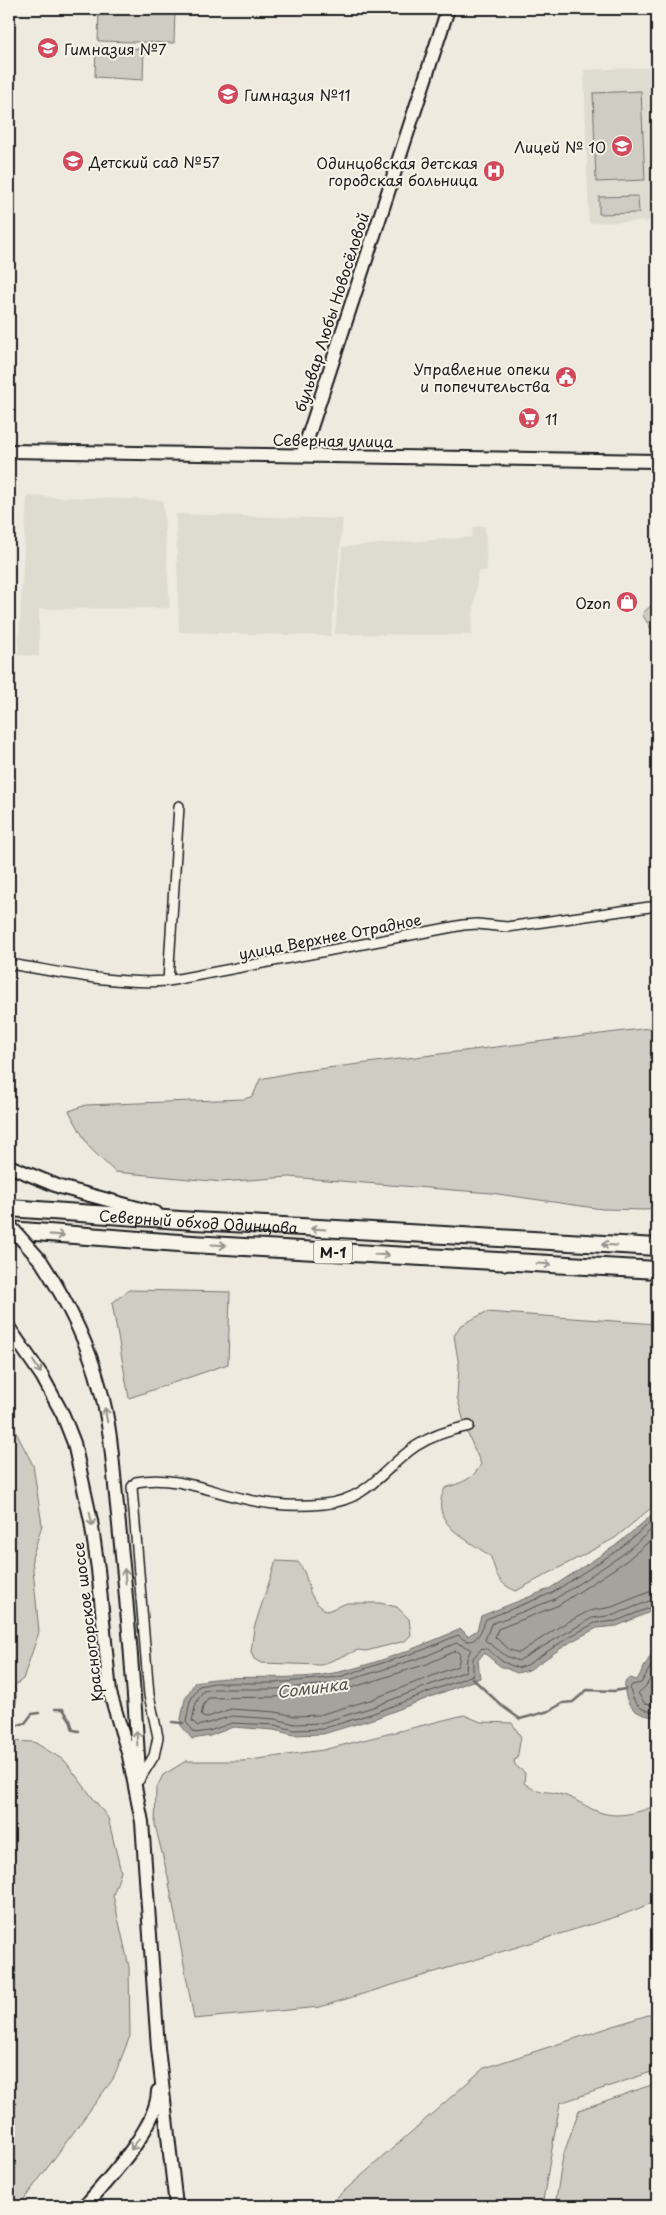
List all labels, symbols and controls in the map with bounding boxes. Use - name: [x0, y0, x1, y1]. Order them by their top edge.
- school or university icon: Гимназия №7: [36, 36, 60, 60]
- place label: Гимназия №7: [64, 37, 167, 60]
- school or university icon: Гимназия №11: [216, 82, 240, 106]
- place label: Гимназия №11: [244, 83, 351, 106]
- school or university icon: Лицей № 10: [610, 134, 634, 158]
- place label: Лицей № 10: [514, 135, 606, 158]
- school or university icon: Детский сад №57: [61, 149, 85, 173]
- place label: Детский сад №57: [88, 150, 220, 173]
- place label: Одинцовская детская городская больница: [316, 151, 479, 191]
- hospital icon: Одинцовская детская городская больница: [482, 159, 506, 183]
- street label: бульвар Любы Новосёловой: [288, 209, 374, 415]
- place label: Управление опеки и попечительства: [413, 357, 551, 397]
- public building icon: Управление опеки и попечительства: [554, 365, 578, 389]
- supermarket icon: 11: [517, 406, 541, 430]
- place label: 11: [545, 407, 558, 430]
- street label: Северная улица: [273, 427, 394, 453]
- shop icon: Ozon: [615, 590, 639, 614]
- place label: Ozon: [575, 591, 611, 614]
- street label: улица Верхнее Отрадное: [237, 907, 423, 965]
- street label: Северный обход Одинцова: [98, 1203, 300, 1238]
- one-way arrow: [310, 1224, 326, 1233]
- one-way arrow: [49, 1230, 65, 1239]
- road number: М-1: [314, 1240, 352, 1264]
- one-way arrow: [601, 1240, 617, 1249]
- one-way arrow: [211, 1241, 227, 1250]
- one-way arrow: [373, 1250, 389, 1259]
- one-way arrow: [536, 1259, 552, 1268]
- one-way arrow: [32, 1360, 42, 1374]
- one-way arrow: [101, 1407, 111, 1423]
- one-way arrow: [86, 1511, 96, 1527]
- street label: Красногорское шоссе: [66, 1541, 108, 1703]
- one-way arrow: [120, 1569, 130, 1585]
- water label: Соминка: [275, 1671, 350, 1703]
- one-way arrow: [133, 1731, 142, 1747]
- one-way arrow: [130, 2137, 140, 2151]

